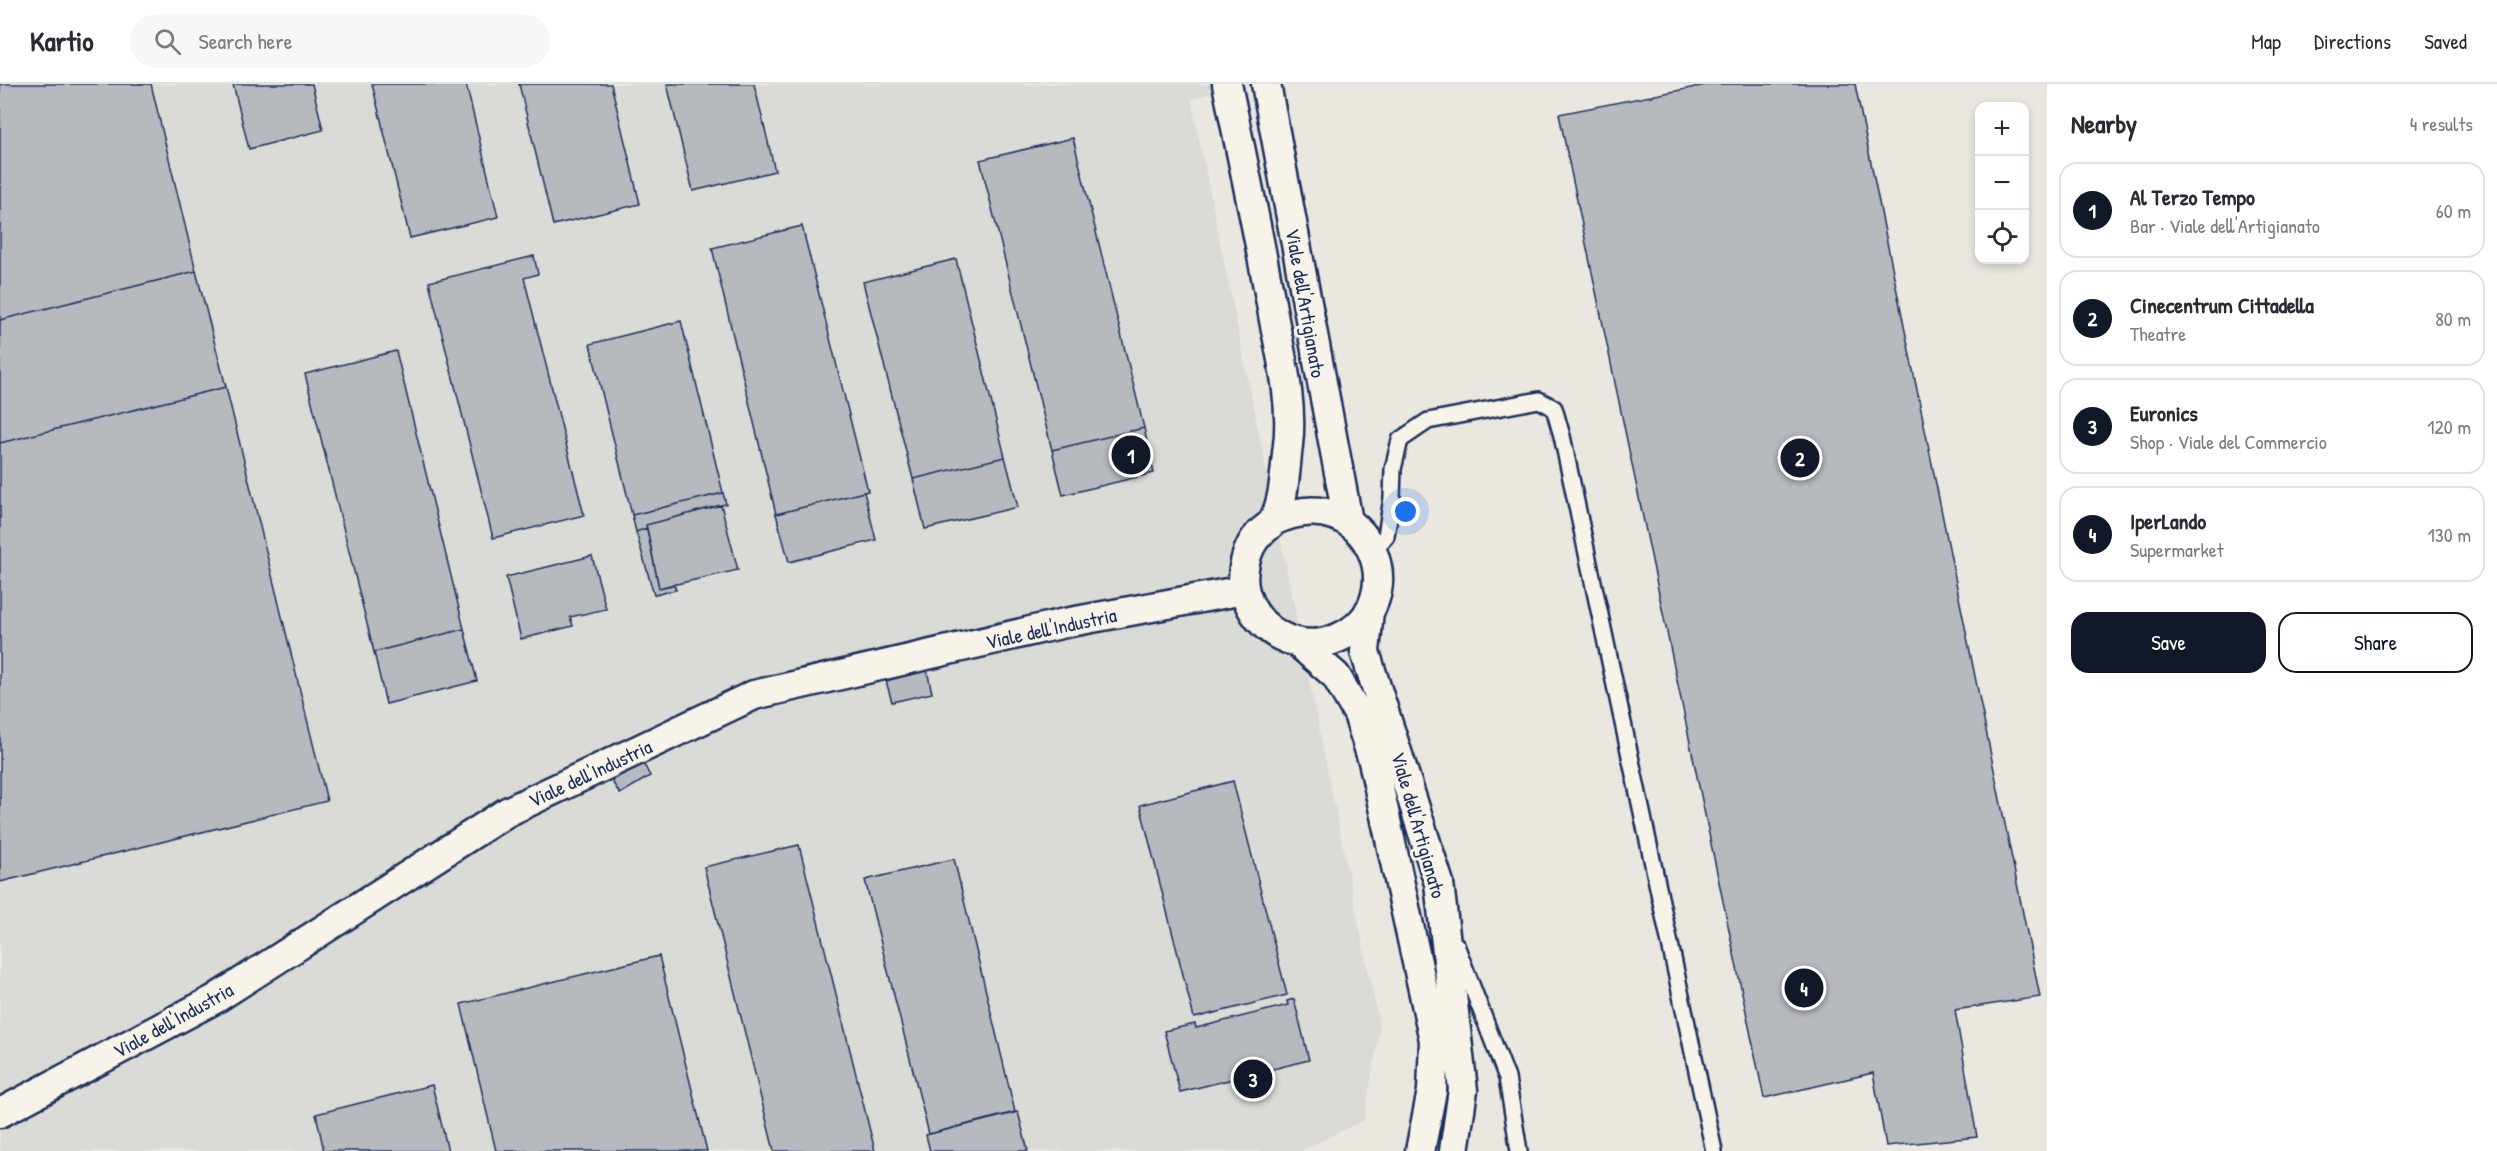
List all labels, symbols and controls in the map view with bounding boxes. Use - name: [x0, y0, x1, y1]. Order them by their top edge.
- search box: [130, 14, 550, 68]
- text: Kartio: [30, 22, 94, 60]
- icon: search: [151, 25, 184, 58]
- text: Search here: [199, 26, 293, 56]
- text: Map: [2251, 27, 2281, 56]
- text: Directions: [2314, 27, 2391, 56]
- text: Saved: [2424, 27, 2467, 56]
- map controls: [1975, 102, 2029, 264]
- button: +: [1975, 102, 2029, 156]
- text: Nearby: [2071, 106, 2137, 141]
- text: 4 results: [2410, 110, 2473, 137]
- button: −: [1975, 156, 2029, 210]
- text: Al Terzo Tempo: [2130, 182, 2255, 212]
- text: 1: [2089, 197, 2096, 224]
- text: 60 m: [2436, 197, 2471, 224]
- button: locate: [1975, 210, 2029, 264]
- text: Bar · Viale dell'Artigianato: [2130, 212, 2320, 239]
- street label: Viale dell'Artigianato: [1280, 226, 1332, 380]
- text: Cinecentrum Cittadella: [2130, 290, 2314, 320]
- text: 2: [2088, 305, 2097, 332]
- text: 80 m: [2435, 305, 2471, 332]
- text: Theatre: [2130, 320, 2186, 347]
- text: Euronics: [2130, 398, 2198, 428]
- text: 3: [2088, 413, 2097, 440]
- text: 120 m: [2427, 413, 2471, 440]
- text: Shop · Viale del Commercio: [2130, 428, 2327, 455]
- pin: 1: [1112, 432, 1150, 478]
- pin: 2: [1780, 436, 1820, 481]
- your location: [1391, 497, 1420, 526]
- text: IperLando: [2130, 506, 2206, 536]
- text: 4: [2089, 521, 2096, 548]
- text: 130 m: [2428, 521, 2471, 548]
- text: Supermarket: [2130, 536, 2224, 563]
- street label: Viale dell'Industria: [983, 601, 1119, 655]
- button: Save: [2071, 612, 2266, 673]
- button: Share: [2278, 612, 2473, 673]
- street label: Viale dell'Industria: [524, 733, 656, 813]
- street label: Viale dell'Artigianato: [1385, 749, 1453, 901]
- pin: 4: [1784, 966, 1824, 1010]
- street label: Viale dell'Industria: [108, 976, 238, 1064]
- pin: 3: [1234, 1056, 1272, 1102]

